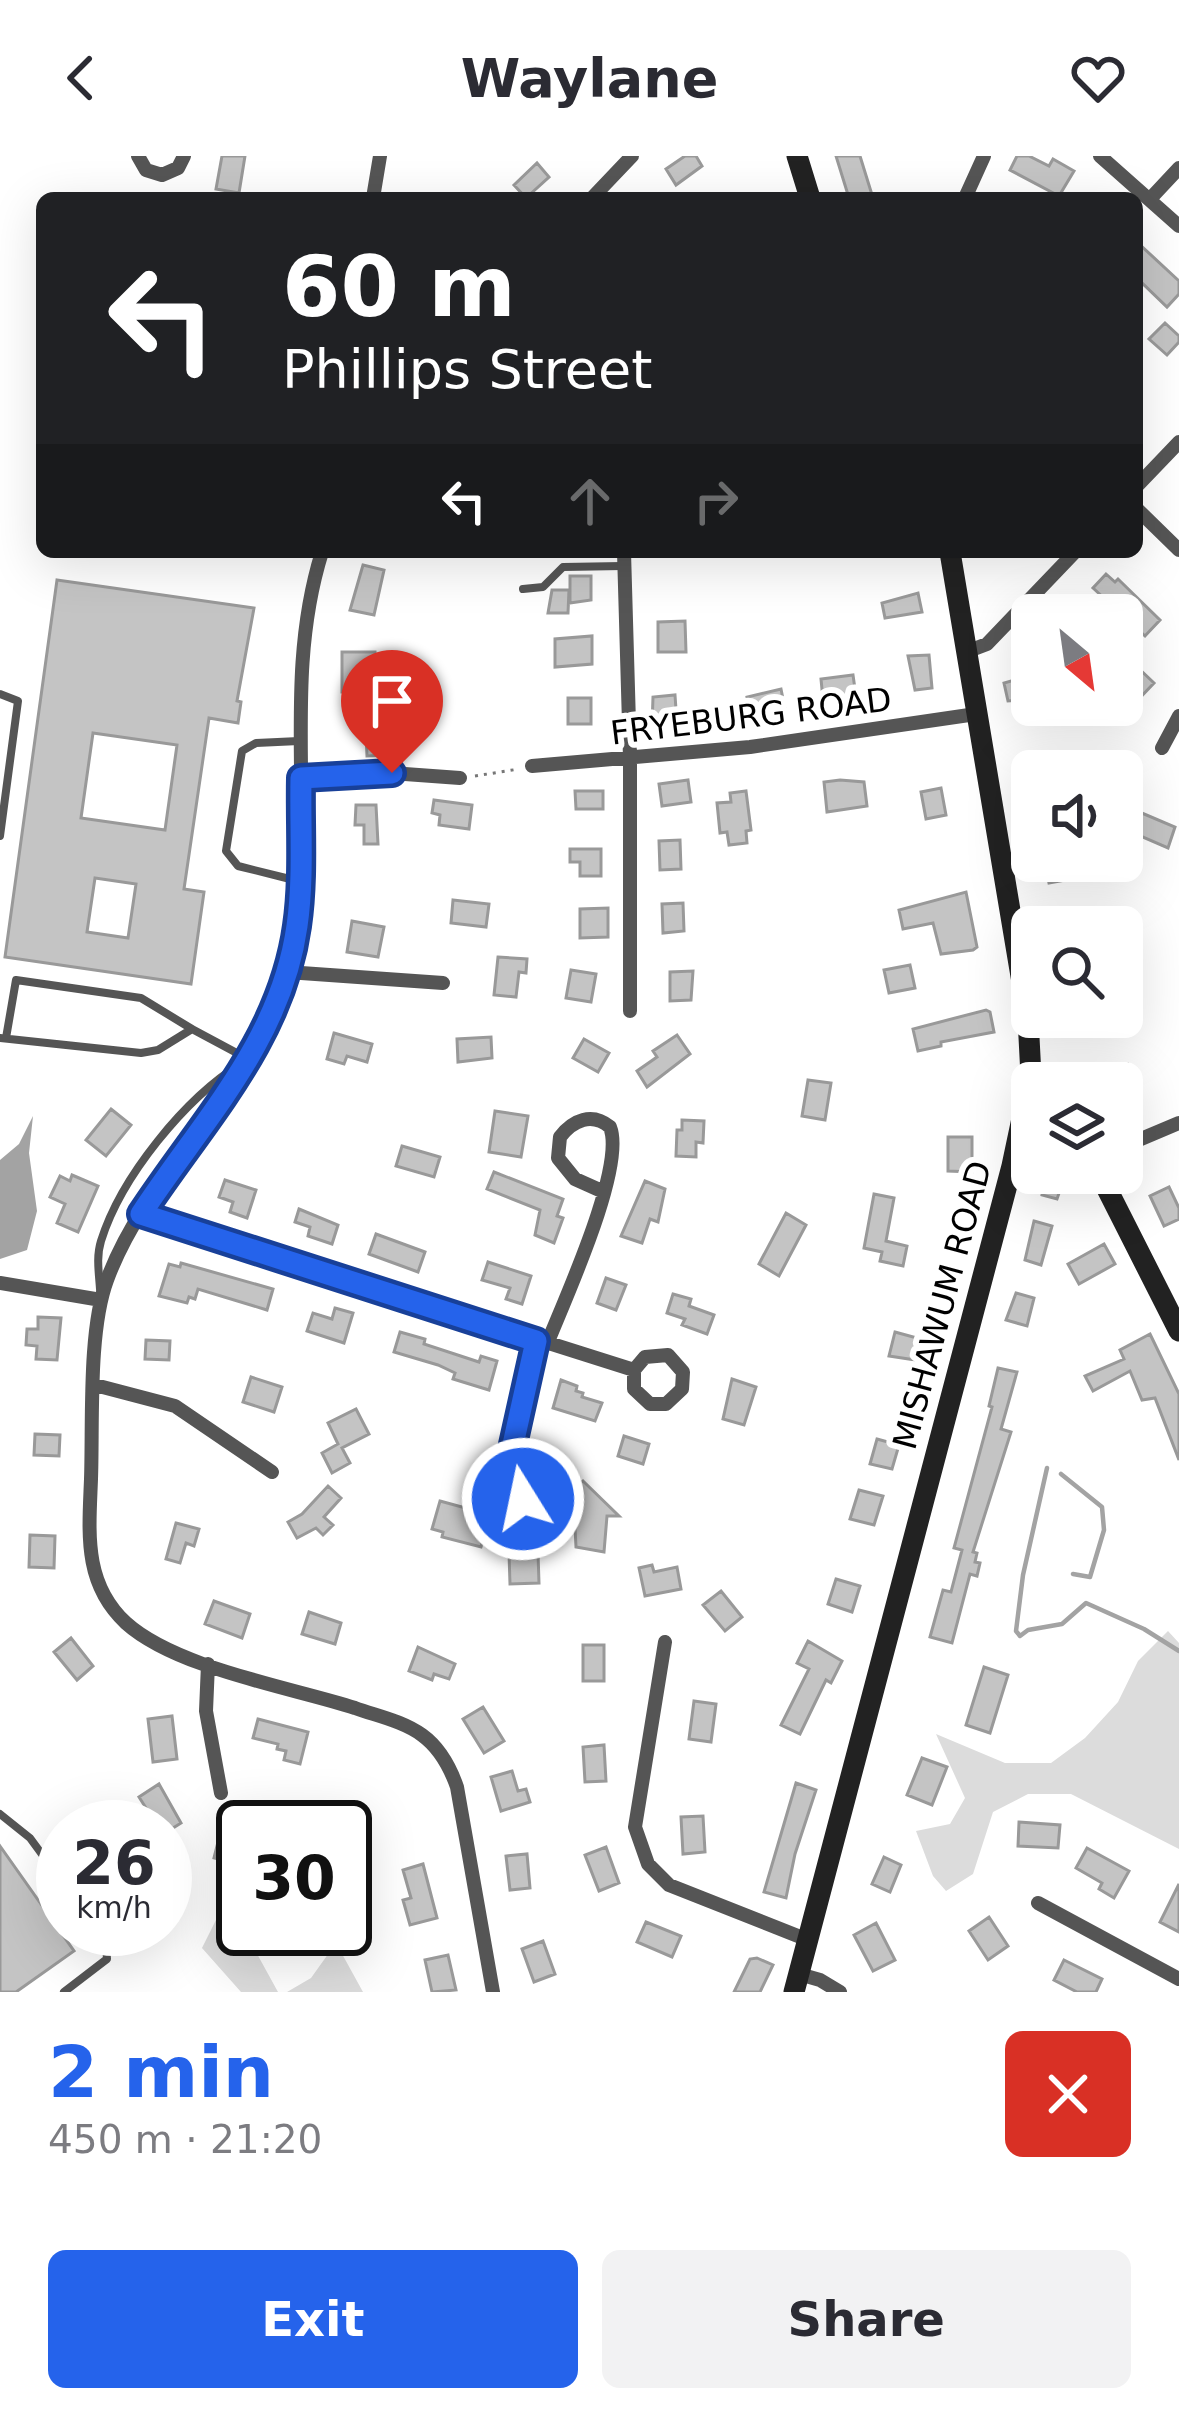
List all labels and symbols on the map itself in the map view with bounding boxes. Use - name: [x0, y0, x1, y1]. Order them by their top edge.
- north arrow: [1011, 594, 1143, 726]
- pin: [341, 650, 443, 773]
- street label: FRYEBURG ROAD: [608, 679, 894, 753]
- street label: MISHAWUM ROAD: [885, 1157, 999, 1453]
- position arrow: [460, 1436, 586, 1562]
- speed limit sign: 30: [216, 1800, 372, 1956]

